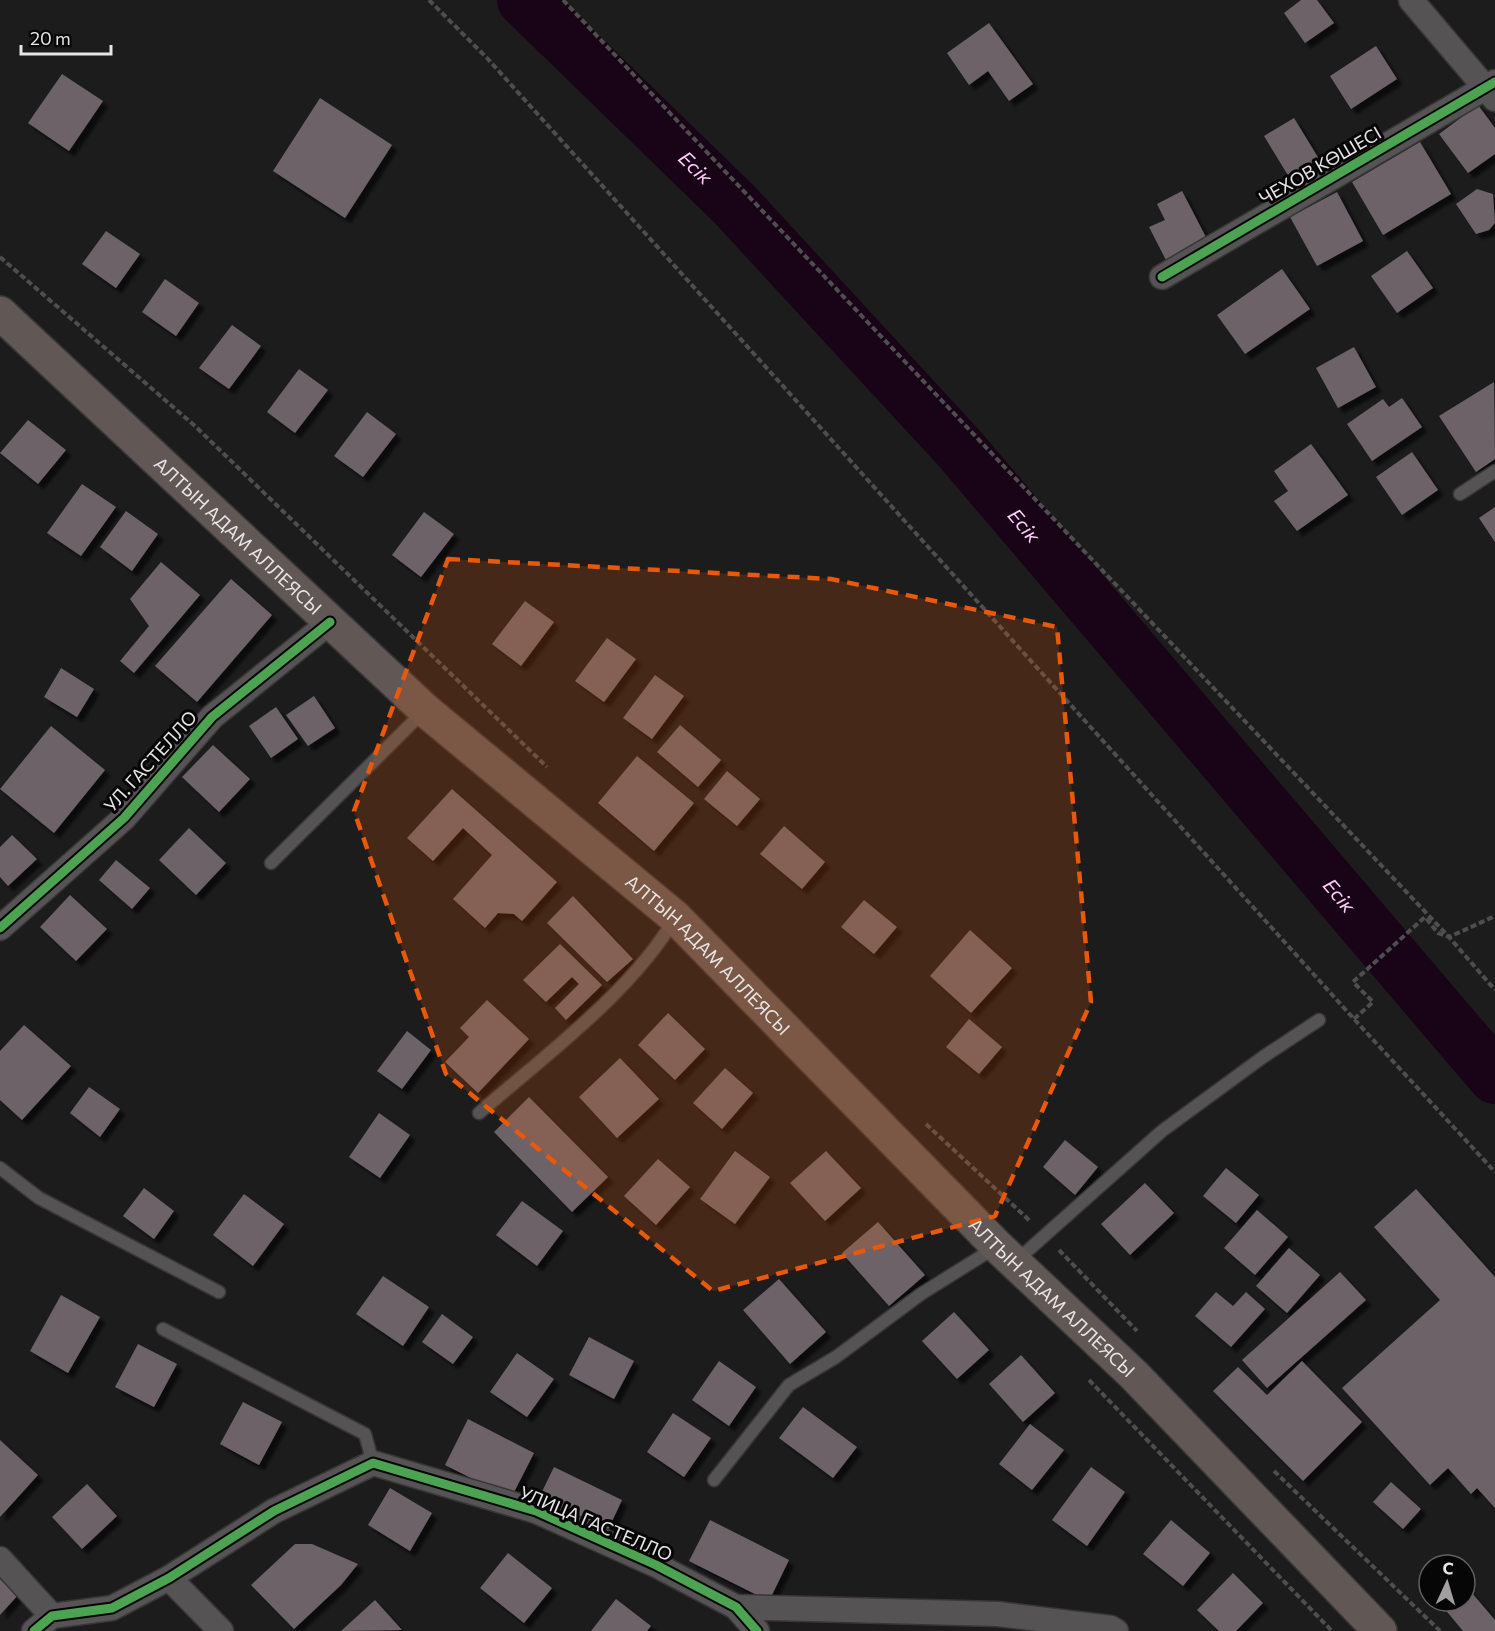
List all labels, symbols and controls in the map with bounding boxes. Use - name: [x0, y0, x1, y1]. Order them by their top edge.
- scale bar: [21, 18, 111, 56]
- text: 20 m: [30, 27, 71, 49]
- street label: ЧЕХОВ КӨШЕСІ: [1255, 121, 1385, 209]
- water label: Есік: [674, 146, 719, 190]
- street label: АЛТЫН АДАМ АЛЛЕЯСЫ: [150, 452, 326, 619]
- water label: Есік: [1003, 503, 1047, 548]
- street label: УЛ. ГАСТЕЛЛО: [99, 706, 201, 816]
- street label: АЛТЫН АДАМ АЛЛЕЯСЫ: [621, 870, 795, 1039]
- water label: Есік: [1319, 873, 1362, 918]
- street label: АЛТЫН АДАМ АЛЛЕЯСЫ: [965, 1213, 1140, 1381]
- street label: УЛИЦА ГАСТЕЛЛО: [516, 1481, 676, 1565]
- north arrow: [1417, 1553, 1477, 1613]
- text: С: [1442, 1558, 1454, 1577]

